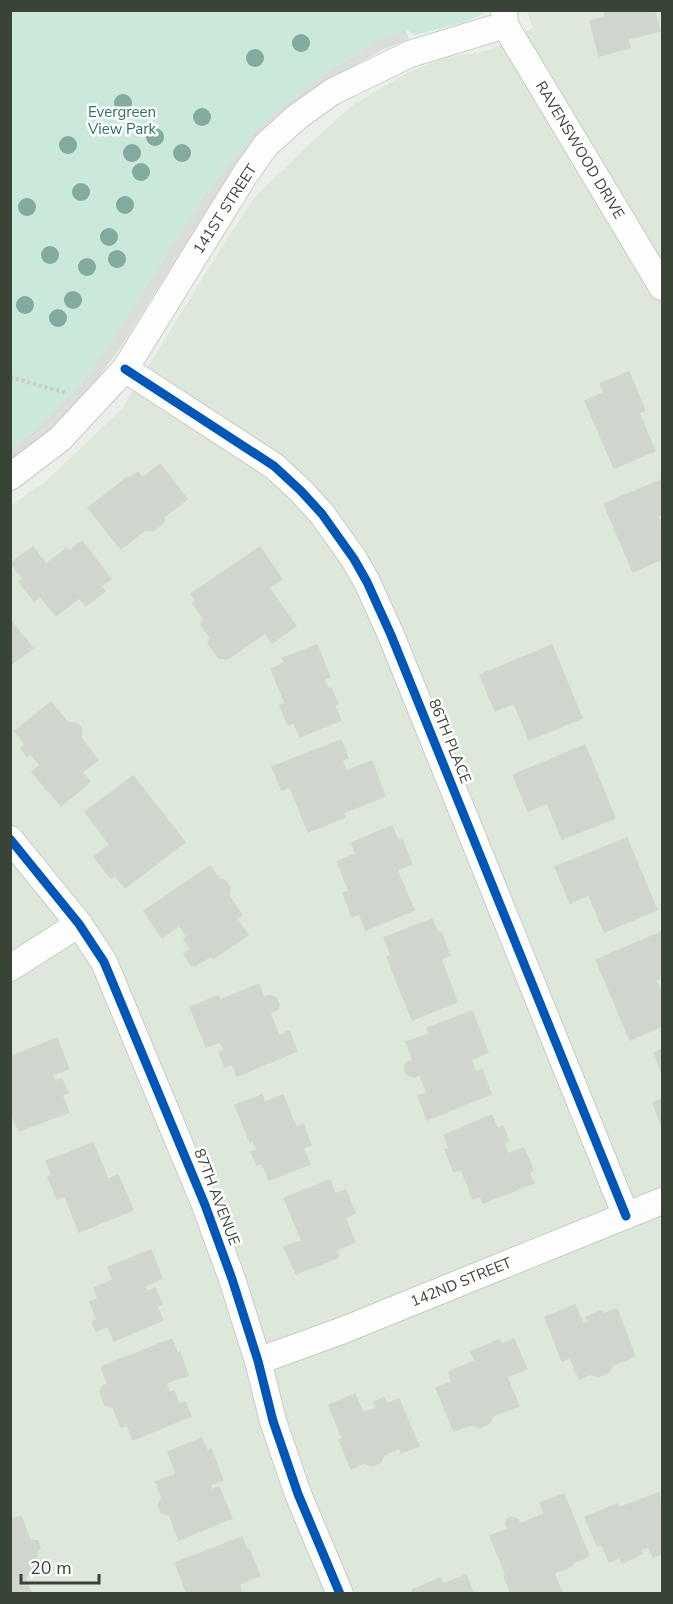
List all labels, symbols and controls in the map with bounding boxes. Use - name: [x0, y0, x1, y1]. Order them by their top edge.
- street label: RAVENSWOOD DRIVE: [531, 77, 629, 223]
- park label: Evergreen View Park: [87, 102, 157, 139]
- street label: 141ST STREET: [188, 160, 262, 258]
- street label: 86TH PLACE: [424, 696, 476, 786]
- street label: 87TH AVENUE: [189, 1146, 245, 1248]
- street label: 142ND STREET: [407, 1253, 515, 1311]
- scale bar: [21, 1547, 99, 1585]
- text: 20 m: [30, 1556, 72, 1580]

